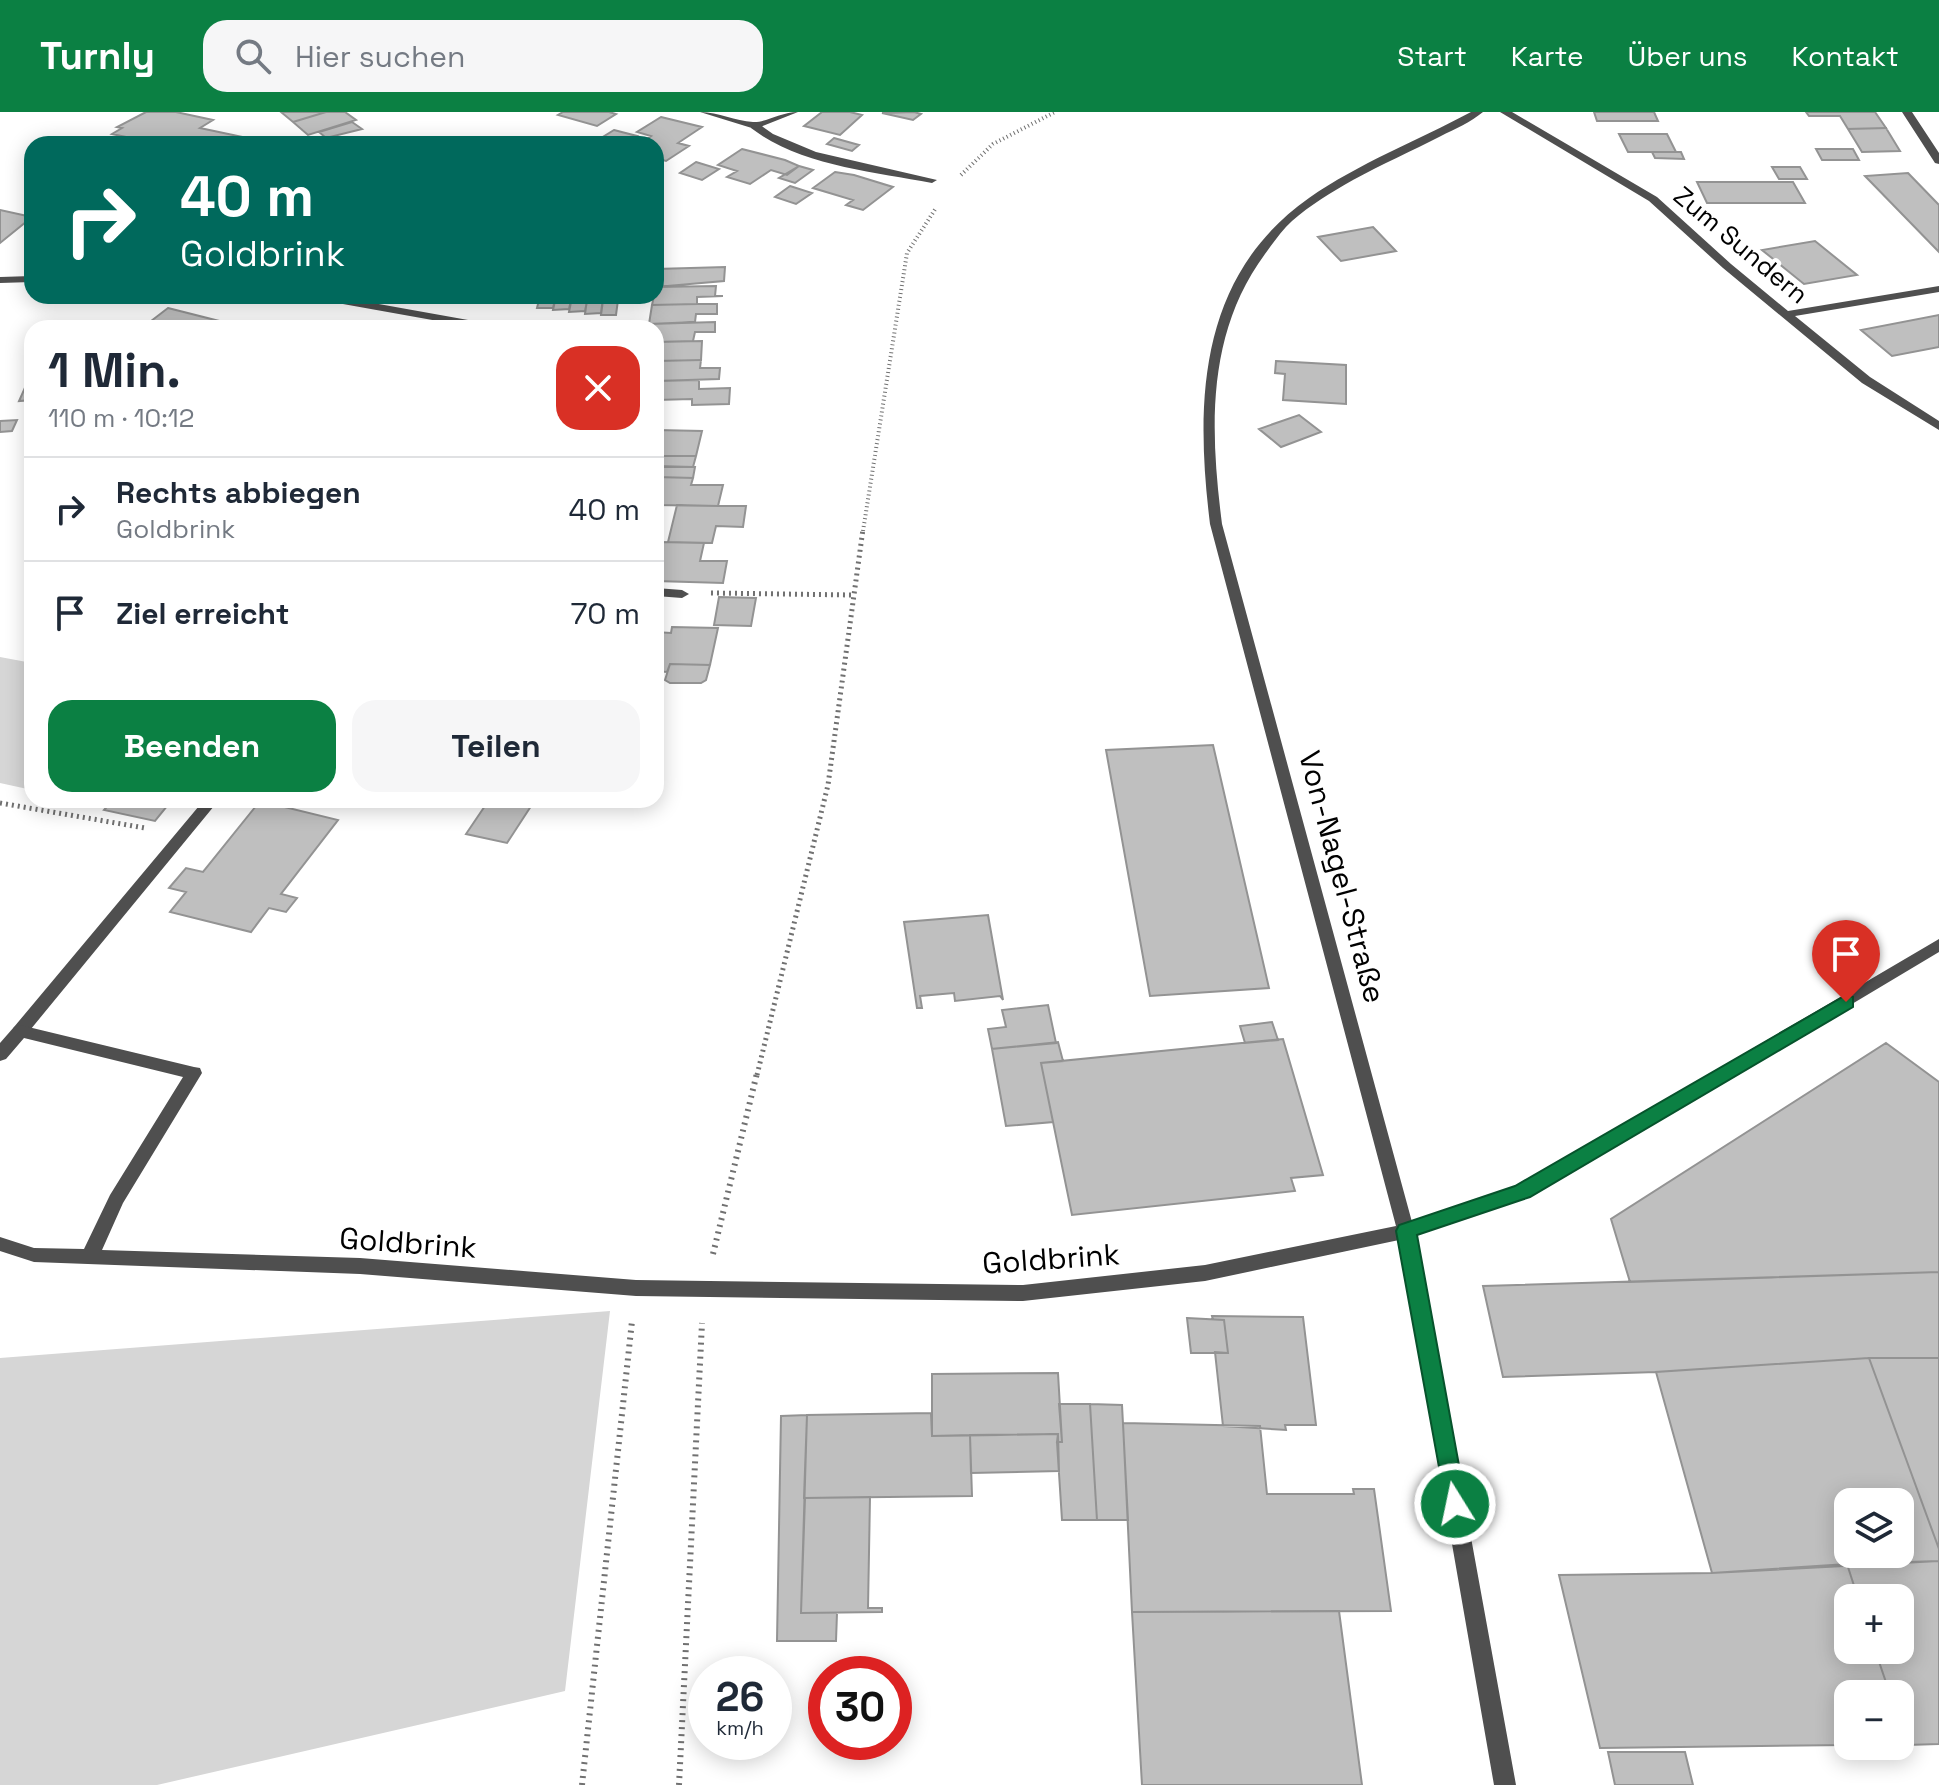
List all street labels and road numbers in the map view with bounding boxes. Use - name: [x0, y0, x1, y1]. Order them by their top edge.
- street label: Zum Sundern: [1667, 179, 1815, 311]
- street label: Von-Nagel-Straße: [1290, 746, 1395, 1007]
- street label: Goldbrink: [338, 1218, 478, 1267]
- street label: Goldbrink: [981, 1234, 1121, 1283]

